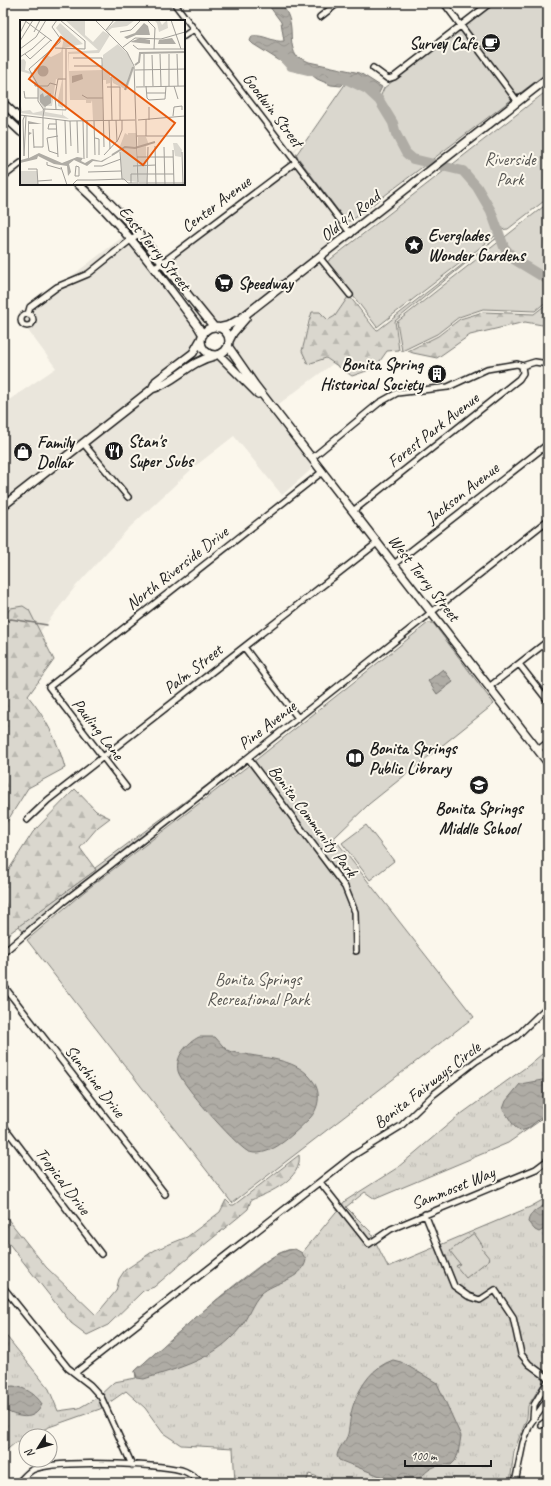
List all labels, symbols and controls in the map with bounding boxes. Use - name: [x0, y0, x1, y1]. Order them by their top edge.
- inset map: [20, 20, 185, 185]
- cafe icon: Survey Cafe: [480, 32, 502, 54]
- place label: Survey Cafe: [409, 33, 479, 54]
- street label: Goodwin Street: [238, 69, 309, 153]
- park label: Riverside Park: [485, 149, 537, 190]
- street label: Center Avenue: [177, 170, 256, 237]
- street label: Old 41 Road: [316, 185, 386, 246]
- street label: East Terry Street: [114, 201, 197, 297]
- place label: Everglades Wonder Gardens: [428, 225, 527, 266]
- place icon: Everglades Wonder Gardens: [403, 234, 425, 256]
- supermarket icon: Speedway: [213, 272, 235, 294]
- place label: Speedway: [238, 273, 295, 294]
- place label: Bonita Spring Historical Society: [320, 354, 425, 395]
- building icon: Bonita Spring Historical Society: [426, 363, 448, 385]
- street label: Forest Park Avenue: [383, 387, 484, 472]
- place label: Stan's Super Subs: [128, 431, 195, 472]
- place label: Family Dollar: [37, 432, 76, 473]
- restaurant icon: Stan's Super Subs: [103, 440, 125, 462]
- shop icon: Family Dollar: [12, 441, 34, 463]
- street label: Jackson Avenue: [420, 457, 504, 529]
- street label: North Riverside Drive: [122, 521, 234, 615]
- street label: West Terry Street: [384, 530, 466, 627]
- street label: Palm Street: [159, 638, 228, 698]
- street label: Pauling Lane: [67, 694, 130, 765]
- street label: Pine Avenue: [234, 695, 301, 754]
- place label: Bonita Springs Public Library: [369, 738, 458, 779]
- library icon: Bonita Springs Public Library: [344, 747, 366, 769]
- street label: Bonita Community Park: [264, 761, 363, 883]
- school or university icon: Bonita Springs Middle School: [468, 774, 490, 796]
- place label: Bonita Springs Middle School: [435, 798, 525, 839]
- park label: Bonita Springs Recreational Park: [207, 969, 311, 1010]
- street label: Bonita Fairways Circle: [370, 1036, 486, 1133]
- street label: Sunshine Drive: [60, 1041, 131, 1123]
- street label: Tropical Drive: [31, 1143, 96, 1220]
- street label: Sammoset Way: [408, 1161, 499, 1214]
- north arrow: [18, 1428, 58, 1468]
- scale bar: [405, 1442, 491, 1468]
- text: N: [21, 1445, 38, 1461]
- text: 100 m: [411, 1448, 438, 1464]

